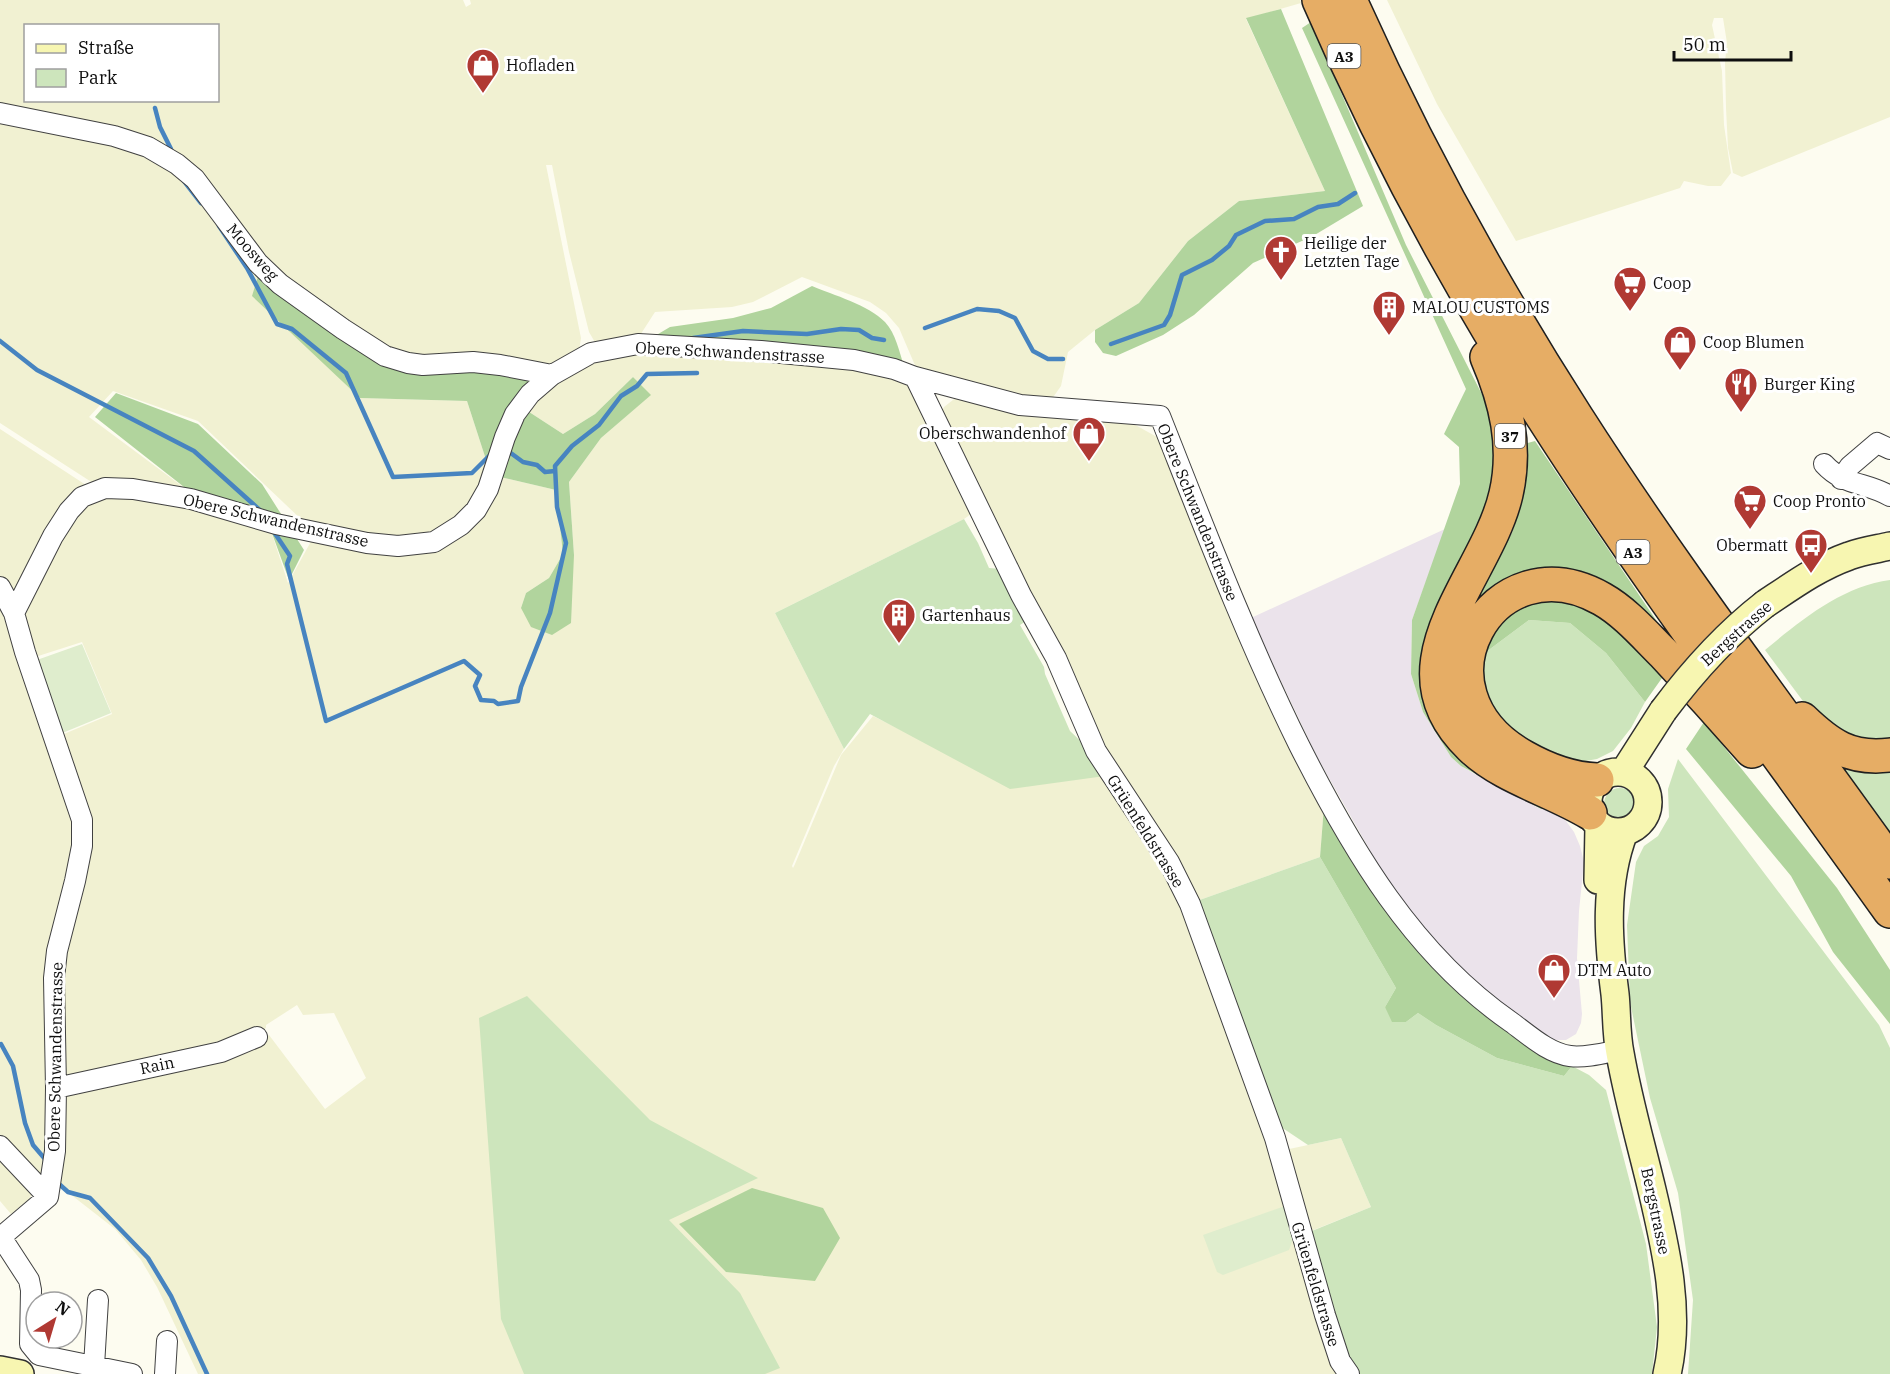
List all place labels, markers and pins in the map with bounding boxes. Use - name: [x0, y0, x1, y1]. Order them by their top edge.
- shop icon: Hofladen: [465, 47, 501, 94]
- place label: Hofladen: [506, 55, 575, 75]
- place label: Heilige der Letzten Tage: [1304, 233, 1400, 271]
- church icon: Heilige der Letzten Tage: [1263, 234, 1299, 281]
- supermarket icon: Coop: [1612, 265, 1648, 312]
- place label: Coop: [1653, 273, 1691, 293]
- building icon: MALOU CUSTOMS: [1371, 289, 1407, 336]
- place label: MALOU CUSTOMS: [1412, 297, 1550, 317]
- shop icon: Coop Blumen: [1662, 324, 1698, 371]
- place label: Coop Blumen: [1703, 332, 1804, 352]
- restaurant icon: Burger King: [1723, 366, 1759, 413]
- place label: Burger King: [1764, 374, 1855, 394]
- shop icon: Oberschwandenhof: [1071, 415, 1107, 462]
- place label: Oberschwandenhof: [919, 423, 1068, 443]
- supermarket icon: Coop Pronto: [1732, 483, 1768, 530]
- place label: Coop Pronto: [1773, 491, 1866, 511]
- bus stop icon: Obermatt: [1793, 527, 1829, 574]
- place label: Obermatt: [1716, 535, 1788, 555]
- building icon: Gartenhaus: [881, 597, 917, 644]
- place label: Gartenhaus: [922, 605, 1010, 625]
- shop icon: DTM Auto: [1536, 952, 1572, 999]
- place label: DTM Auto: [1577, 960, 1652, 980]

